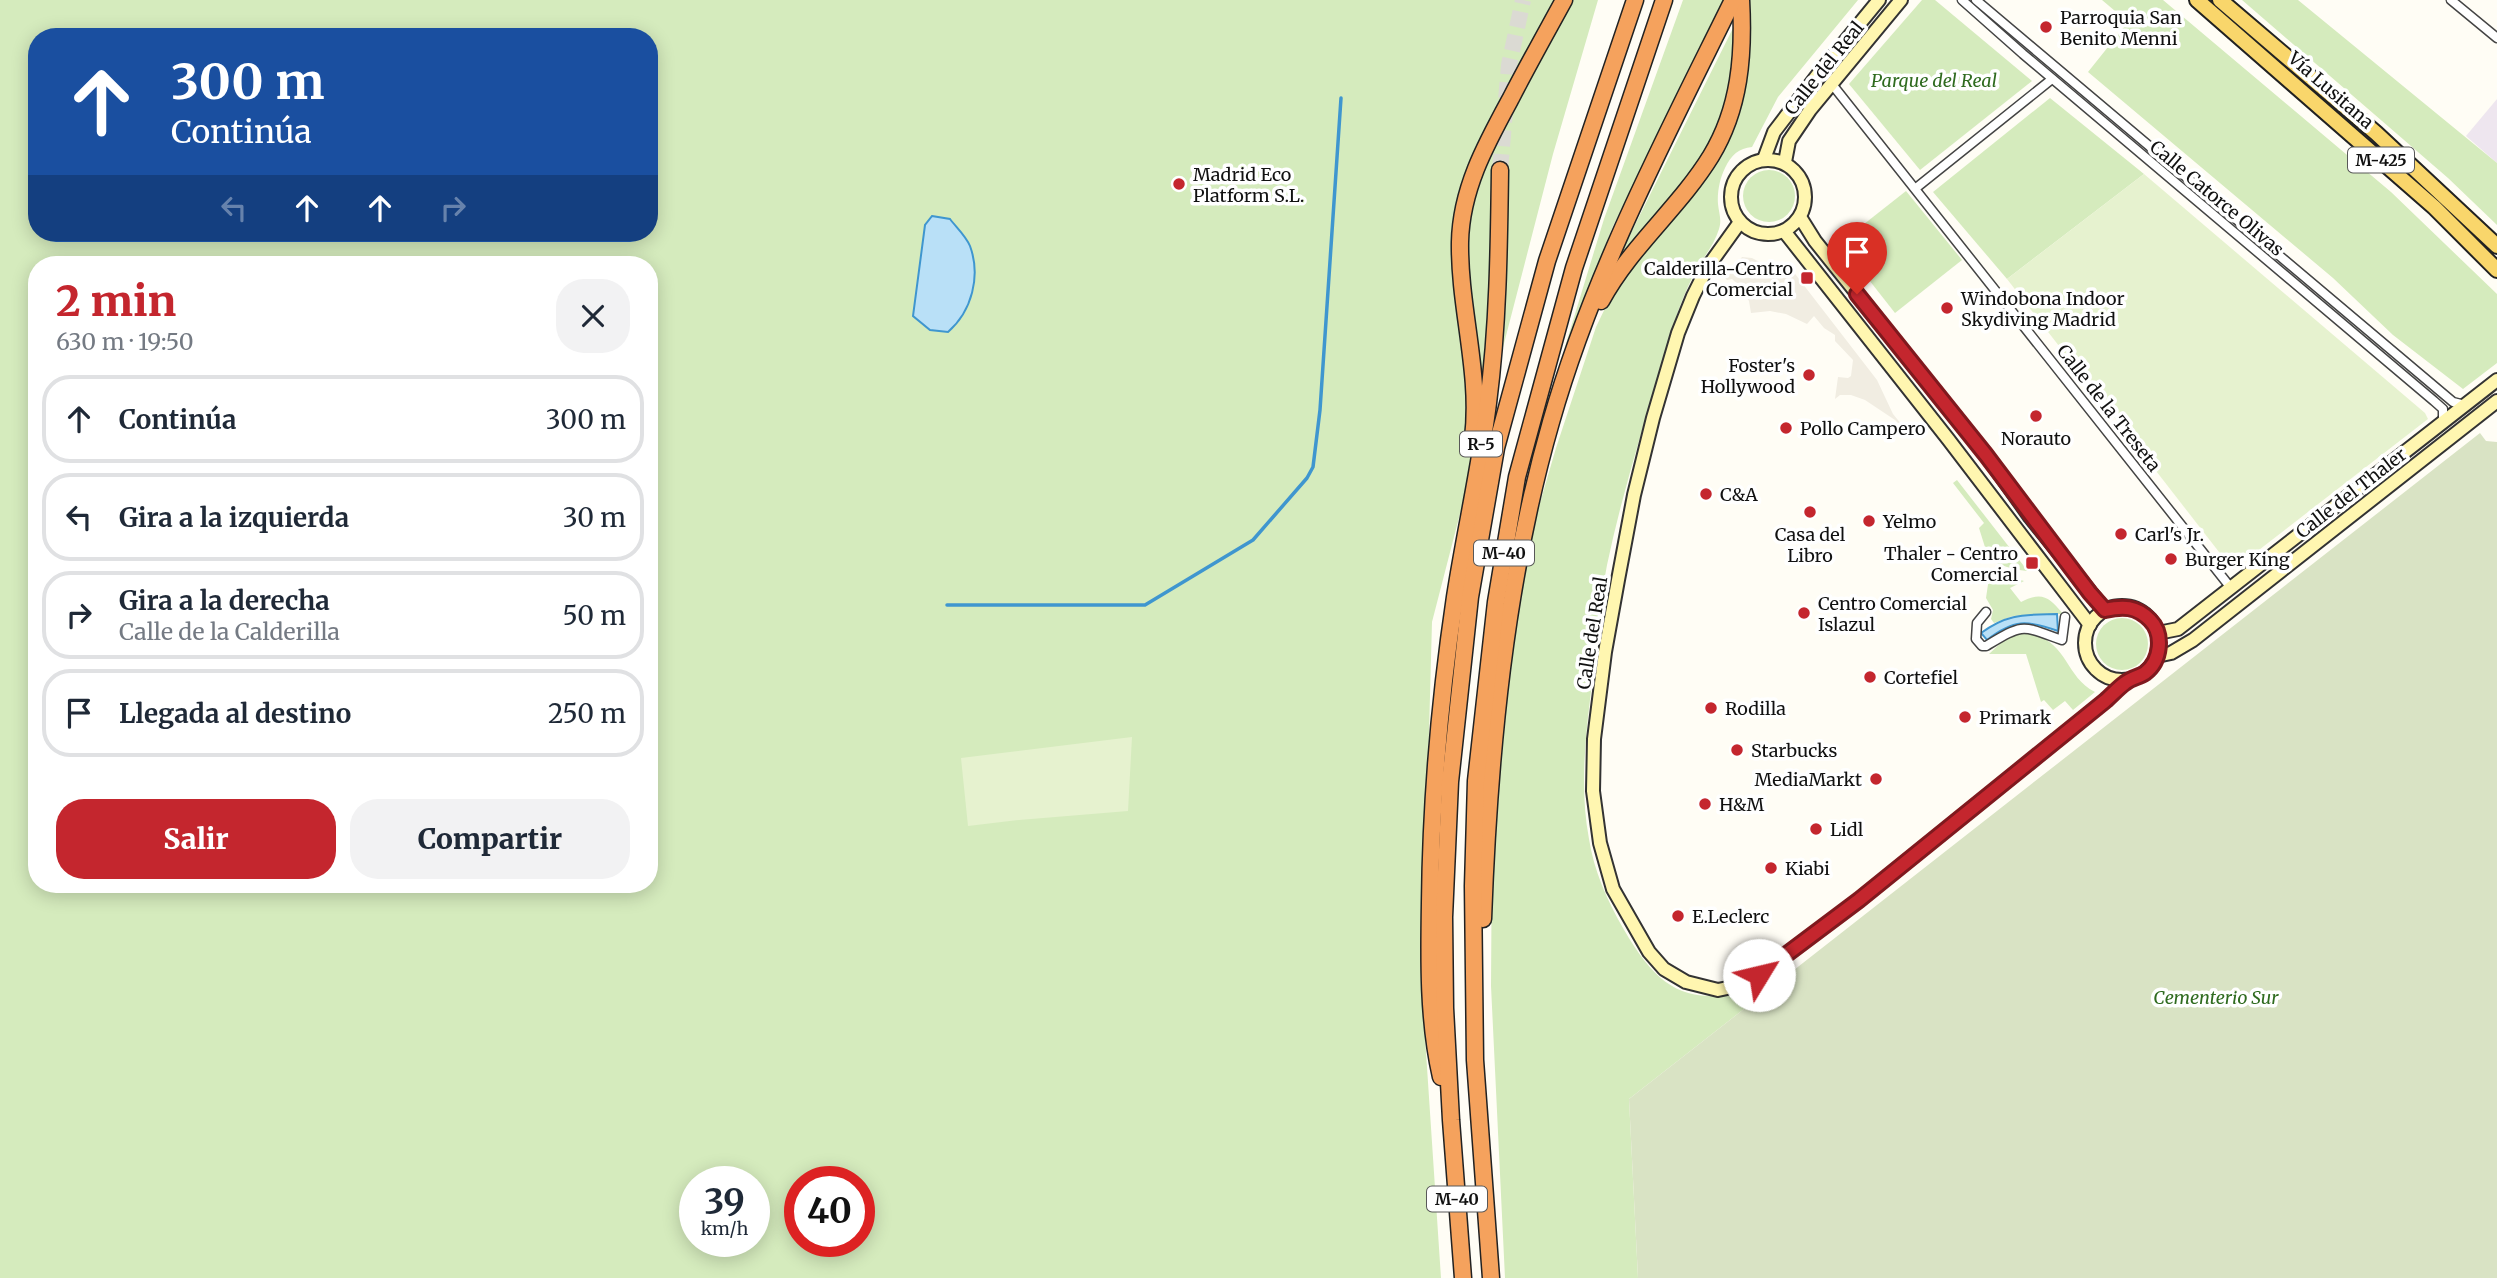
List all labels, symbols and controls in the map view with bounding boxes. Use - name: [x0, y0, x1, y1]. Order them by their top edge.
- place label: Parroquia San Benito Menni: [2060, 6, 2182, 50]
- street label: Calle del Real: [1779, 16, 1869, 119]
- marker: Parroquia San Benito Menni: [2038, 19, 2054, 35]
- street label: Vía Lusitana: [2283, 46, 2379, 134]
- text: 300 m: [171, 51, 325, 112]
- icon: ahead: [56, 56, 147, 147]
- park label: Parque del Real: [1871, 69, 1997, 92]
- text: Continúa: [171, 112, 312, 152]
- street label: Calle Catorce Olivas: [2145, 135, 2289, 261]
- road number: M-425: [2348, 148, 2414, 172]
- place label: Madrid Eco Platform S.L.: [1193, 163, 1304, 207]
- marker: Madrid Eco Platform S.L.: [1171, 176, 1187, 192]
- icon: left: [215, 189, 253, 227]
- icon: ahead: [288, 189, 326, 227]
- icon: ahead: [361, 189, 399, 227]
- icon: right: [434, 189, 472, 227]
- pin: [1827, 222, 1887, 294]
- icon: arrive: [1838, 233, 1876, 271]
- place label: Calderilla-Centro Comercial: [1644, 257, 1793, 301]
- marker: Calderilla-Centro Comercial: [1799, 270, 1815, 286]
- text: 2 min: [56, 275, 176, 327]
- button: close: [556, 279, 630, 353]
- place label: Windobona Indoor Skydiving Madrid: [1960, 287, 2125, 331]
- marker: Windobona Indoor Skydiving Madrid: [1939, 300, 1955, 316]
- text: 630 m · 19:50: [56, 327, 194, 356]
- street label: Calle de la Treseta: [2052, 340, 2166, 477]
- place label: Foster's Hollywood: [1701, 354, 1795, 398]
- marker: Foster's Hollywood: [1801, 367, 1817, 383]
- icon: ahead: [60, 400, 98, 438]
- text: Continúa: [119, 403, 237, 436]
- text: 300 m: [546, 403, 626, 436]
- marker: Norauto: [2028, 408, 2044, 424]
- place label: Pollo Campero: [1800, 417, 1926, 440]
- marker: Pollo Campero: [1778, 420, 1794, 436]
- place label: Norauto: [2001, 427, 2071, 450]
- road number: R-5: [1460, 432, 1502, 457]
- street label: Calle del Thaler: [2291, 443, 2411, 543]
- place label: C&A: [1720, 483, 1758, 506]
- marker: C&A: [1698, 486, 1714, 502]
- icon: left: [60, 498, 98, 536]
- text: Gira a la izquierda: [119, 501, 349, 534]
- text: 30 m: [563, 501, 626, 534]
- marker: Casa del Libro: [1802, 504, 1818, 520]
- place label: Yelmo: [1882, 510, 1936, 533]
- marker: Yelmo: [1861, 513, 1877, 529]
- place label: Casa del Libro: [1775, 523, 1846, 567]
- place label: Carl's Jr.: [2135, 523, 2204, 546]
- marker: Carl's Jr.: [2113, 526, 2129, 542]
- road number: M-40: [1474, 540, 1534, 566]
- place label: Thaler - Centro Comercial: [1884, 542, 2018, 586]
- place label: Burger King: [2185, 548, 2290, 571]
- marker: Burger King: [2163, 551, 2179, 567]
- marker: Thaler - Centro Comercial: [2024, 555, 2040, 571]
- street label: Calle del Real: [1572, 575, 1612, 691]
- text: Gira a la derecha: [119, 584, 330, 617]
- place label: Centro Comercial Islazul: [1818, 592, 1968, 636]
- icon: right: [60, 596, 98, 634]
- text: 50 m: [562, 599, 626, 632]
- marker: Centro Comercial Islazul: [1796, 605, 1812, 621]
- text: Calle de la Calderilla: [119, 617, 340, 646]
- place label: Cortefiel: [1884, 666, 1958, 689]
- marker: Cortefiel: [1862, 669, 1878, 685]
- icon: arrive: [60, 694, 98, 732]
- text: Llegada al destino: [119, 697, 351, 730]
- text: 250 m: [548, 697, 626, 730]
- place label: Rodilla: [1725, 697, 1786, 720]
- marker: Rodilla: [1703, 700, 1719, 716]
- place label: Primark: [1979, 706, 2052, 729]
- marker: Primark: [1957, 709, 1973, 725]
- place label: Starbucks: [1751, 739, 1837, 762]
- marker: Starbucks: [1729, 742, 1745, 758]
- place label: MediaMarkt: [1755, 768, 1862, 791]
- marker: MediaMarkt: [1868, 771, 1884, 787]
- place label: H&M: [1719, 793, 1764, 816]
- marker: H&M: [1697, 796, 1713, 812]
- button: Salir: [56, 799, 336, 879]
- button: Compartir: [350, 799, 630, 879]
- place label: Lidl: [1830, 818, 1864, 841]
- marker: Lidl: [1808, 821, 1824, 837]
- place label: Kiabi: [1785, 857, 1830, 880]
- marker: Kiabi: [1763, 860, 1779, 876]
- place label: E.Leclerc: [1692, 905, 1769, 928]
- marker: E.Leclerc: [1670, 908, 1686, 924]
- position arrow: [1722, 938, 1796, 1012]
- park label: Cementerio Sur: [2153, 986, 2279, 1009]
- speed limit sign: 40: [784, 1166, 875, 1257]
- text: 39: [704, 1180, 745, 1224]
- road number: M-40: [1427, 1186, 1487, 1212]
- text: km/h: [701, 1217, 748, 1240]

